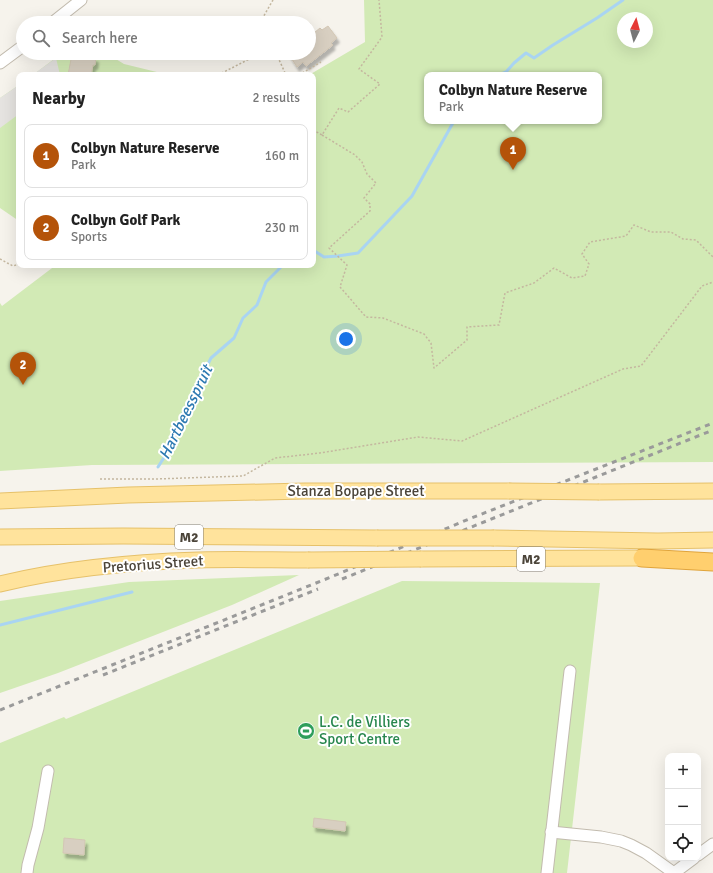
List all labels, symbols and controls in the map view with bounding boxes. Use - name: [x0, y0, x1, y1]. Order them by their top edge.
- north arrow: [617, 12, 653, 48]
- search box: [16, 16, 316, 60]
- icon: search: [30, 27, 52, 49]
- text: Search here: [62, 29, 138, 47]
- popup: [424, 72, 602, 124]
- text: Colbyn Nature Reserve: [439, 81, 587, 99]
- text: Nearby: [32, 88, 85, 109]
- text: 2 results: [252, 90, 300, 106]
- text: Park: [439, 99, 464, 115]
- pin: 1: [500, 137, 526, 170]
- text: Colbyn Nature Reserve: [71, 139, 219, 157]
- text: 1: [42, 148, 50, 164]
- text: 160 m: [265, 148, 299, 164]
- text: Park: [71, 157, 96, 173]
- text: Colbyn Golf Park: [71, 211, 180, 229]
- text: 2: [42, 220, 50, 236]
- text: 230 m: [265, 220, 299, 236]
- text: Sports: [71, 229, 107, 245]
- your location: [336, 329, 356, 349]
- pin: 2: [10, 352, 36, 385]
- water label: Hartbeesspruit: [155, 360, 218, 463]
- street label: Stanza Bopape Street: [287, 482, 425, 500]
- road number: M2: [175, 525, 203, 549]
- road number: M2: [517, 547, 545, 571]
- street label: Pretorius Street: [102, 552, 204, 576]
- place label: L.C. de Villiers Sport Centre: [319, 713, 411, 748]
- sports icon: L.C. de Villiers Sport Centre: [296, 721, 316, 741]
- map controls: [665, 753, 701, 861]
- button: +: [665, 753, 701, 789]
- button: −: [665, 789, 701, 825]
- button: locate: [665, 825, 701, 861]

